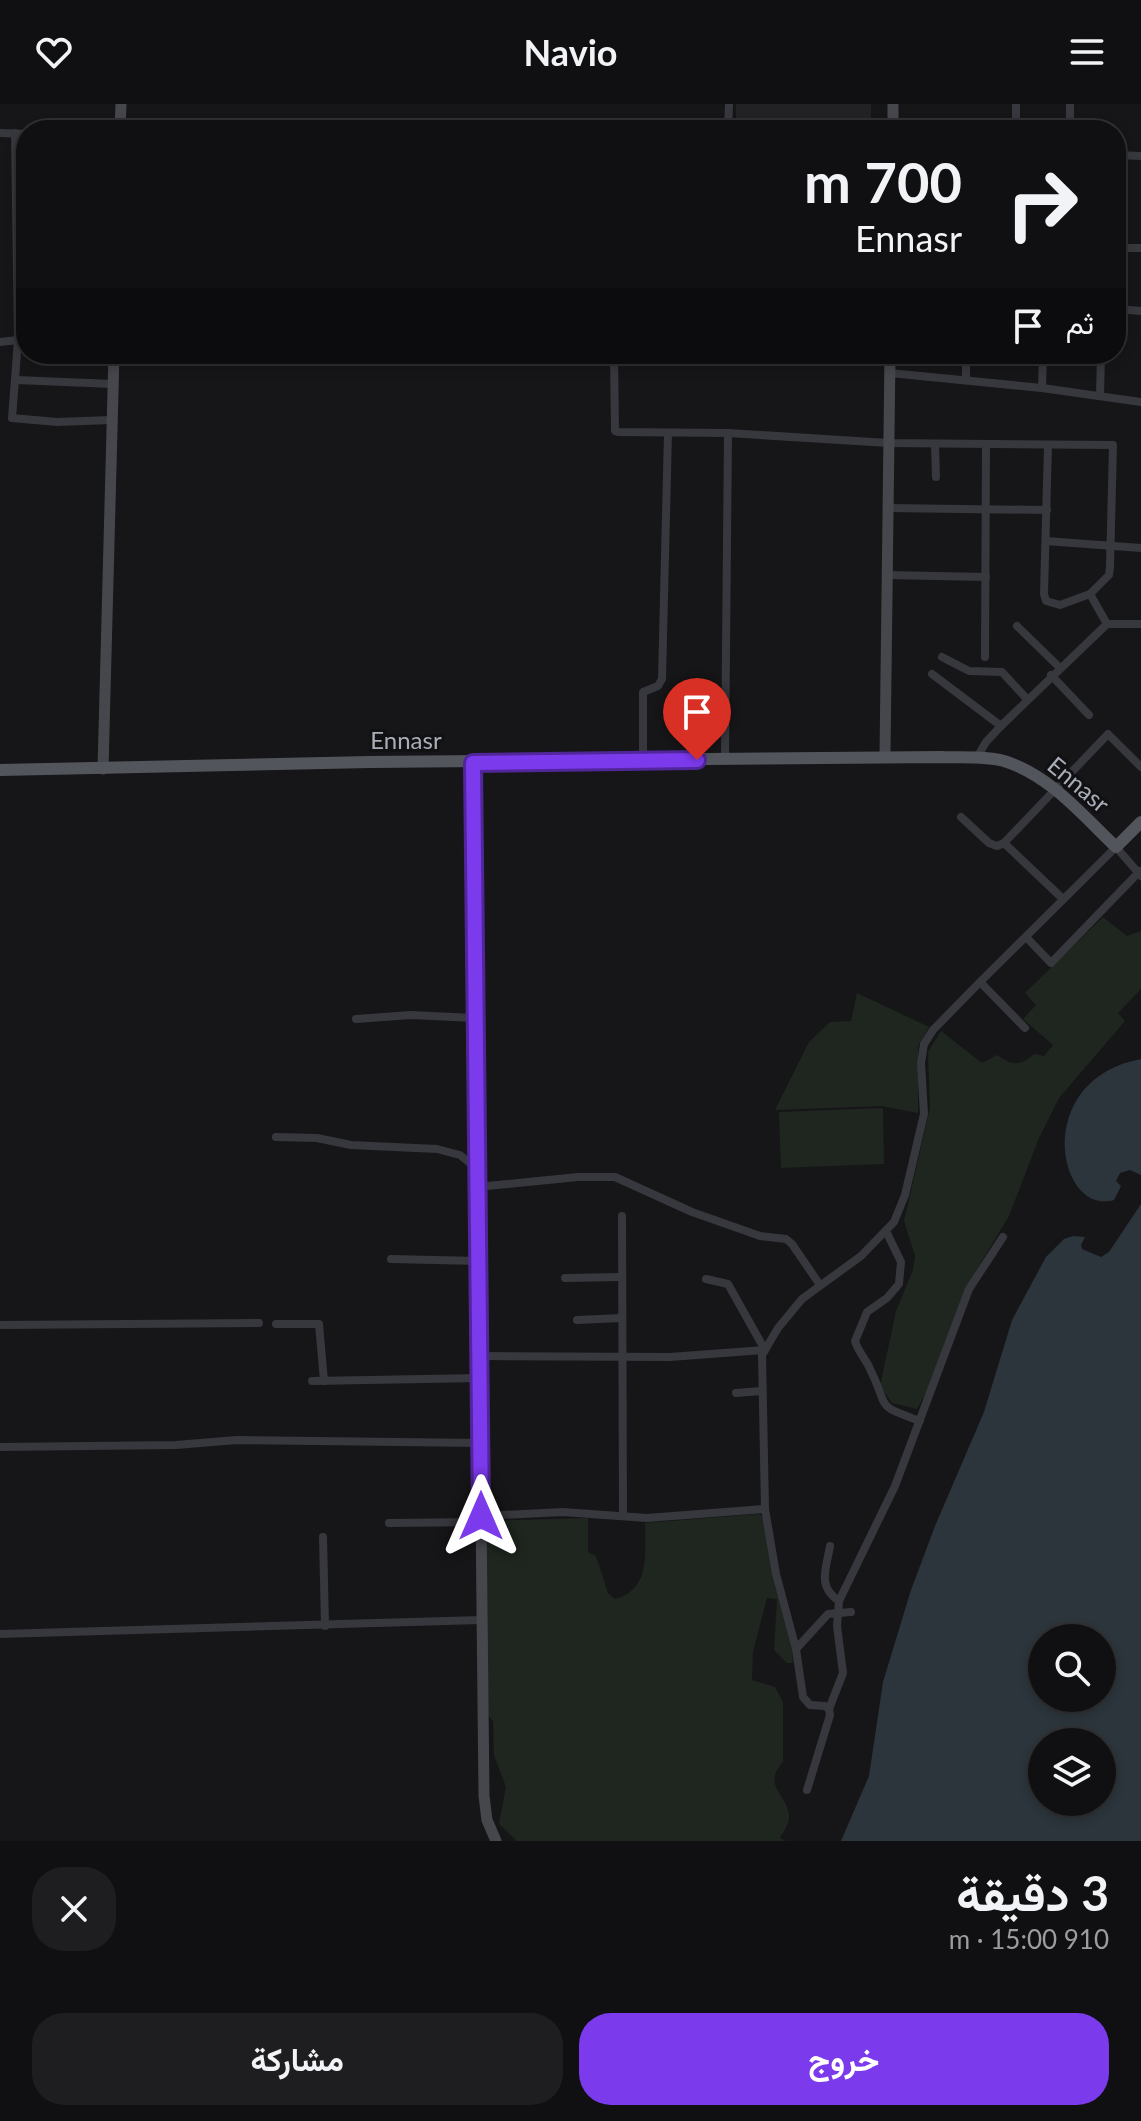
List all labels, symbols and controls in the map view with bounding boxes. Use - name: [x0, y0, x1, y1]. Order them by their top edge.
- icon: heart: [32, 30, 76, 74]
- text: Navio: [524, 30, 617, 74]
- icon: menu: [1065, 30, 1109, 74]
- text: 700 m: [804, 148, 962, 215]
- icon: right: [990, 152, 1094, 256]
- text: Ennasr: [855, 216, 962, 260]
- icon: arrive: [1006, 304, 1050, 348]
- text: ثم: [1066, 304, 1094, 340]
- pin: [663, 678, 731, 760]
- icon: arrive: [675, 690, 719, 734]
- street label: Ennasr: [370, 725, 442, 754]
- street label: Ennasr: [1042, 750, 1116, 818]
- position arrow: [439, 1474, 523, 1558]
- map controls: [1028, 1624, 1116, 1816]
- button: search: [1028, 1624, 1116, 1712]
- button: layers: [1028, 1728, 1116, 1816]
- text: 3 دقيقة: [956, 1864, 1109, 1921]
- button: close: [32, 1867, 116, 1951]
- text: 910 m · 15:00: [949, 1923, 1109, 1955]
- button: مشاركة: [32, 2013, 563, 2105]
- button: خروج: [579, 2013, 1109, 2105]

